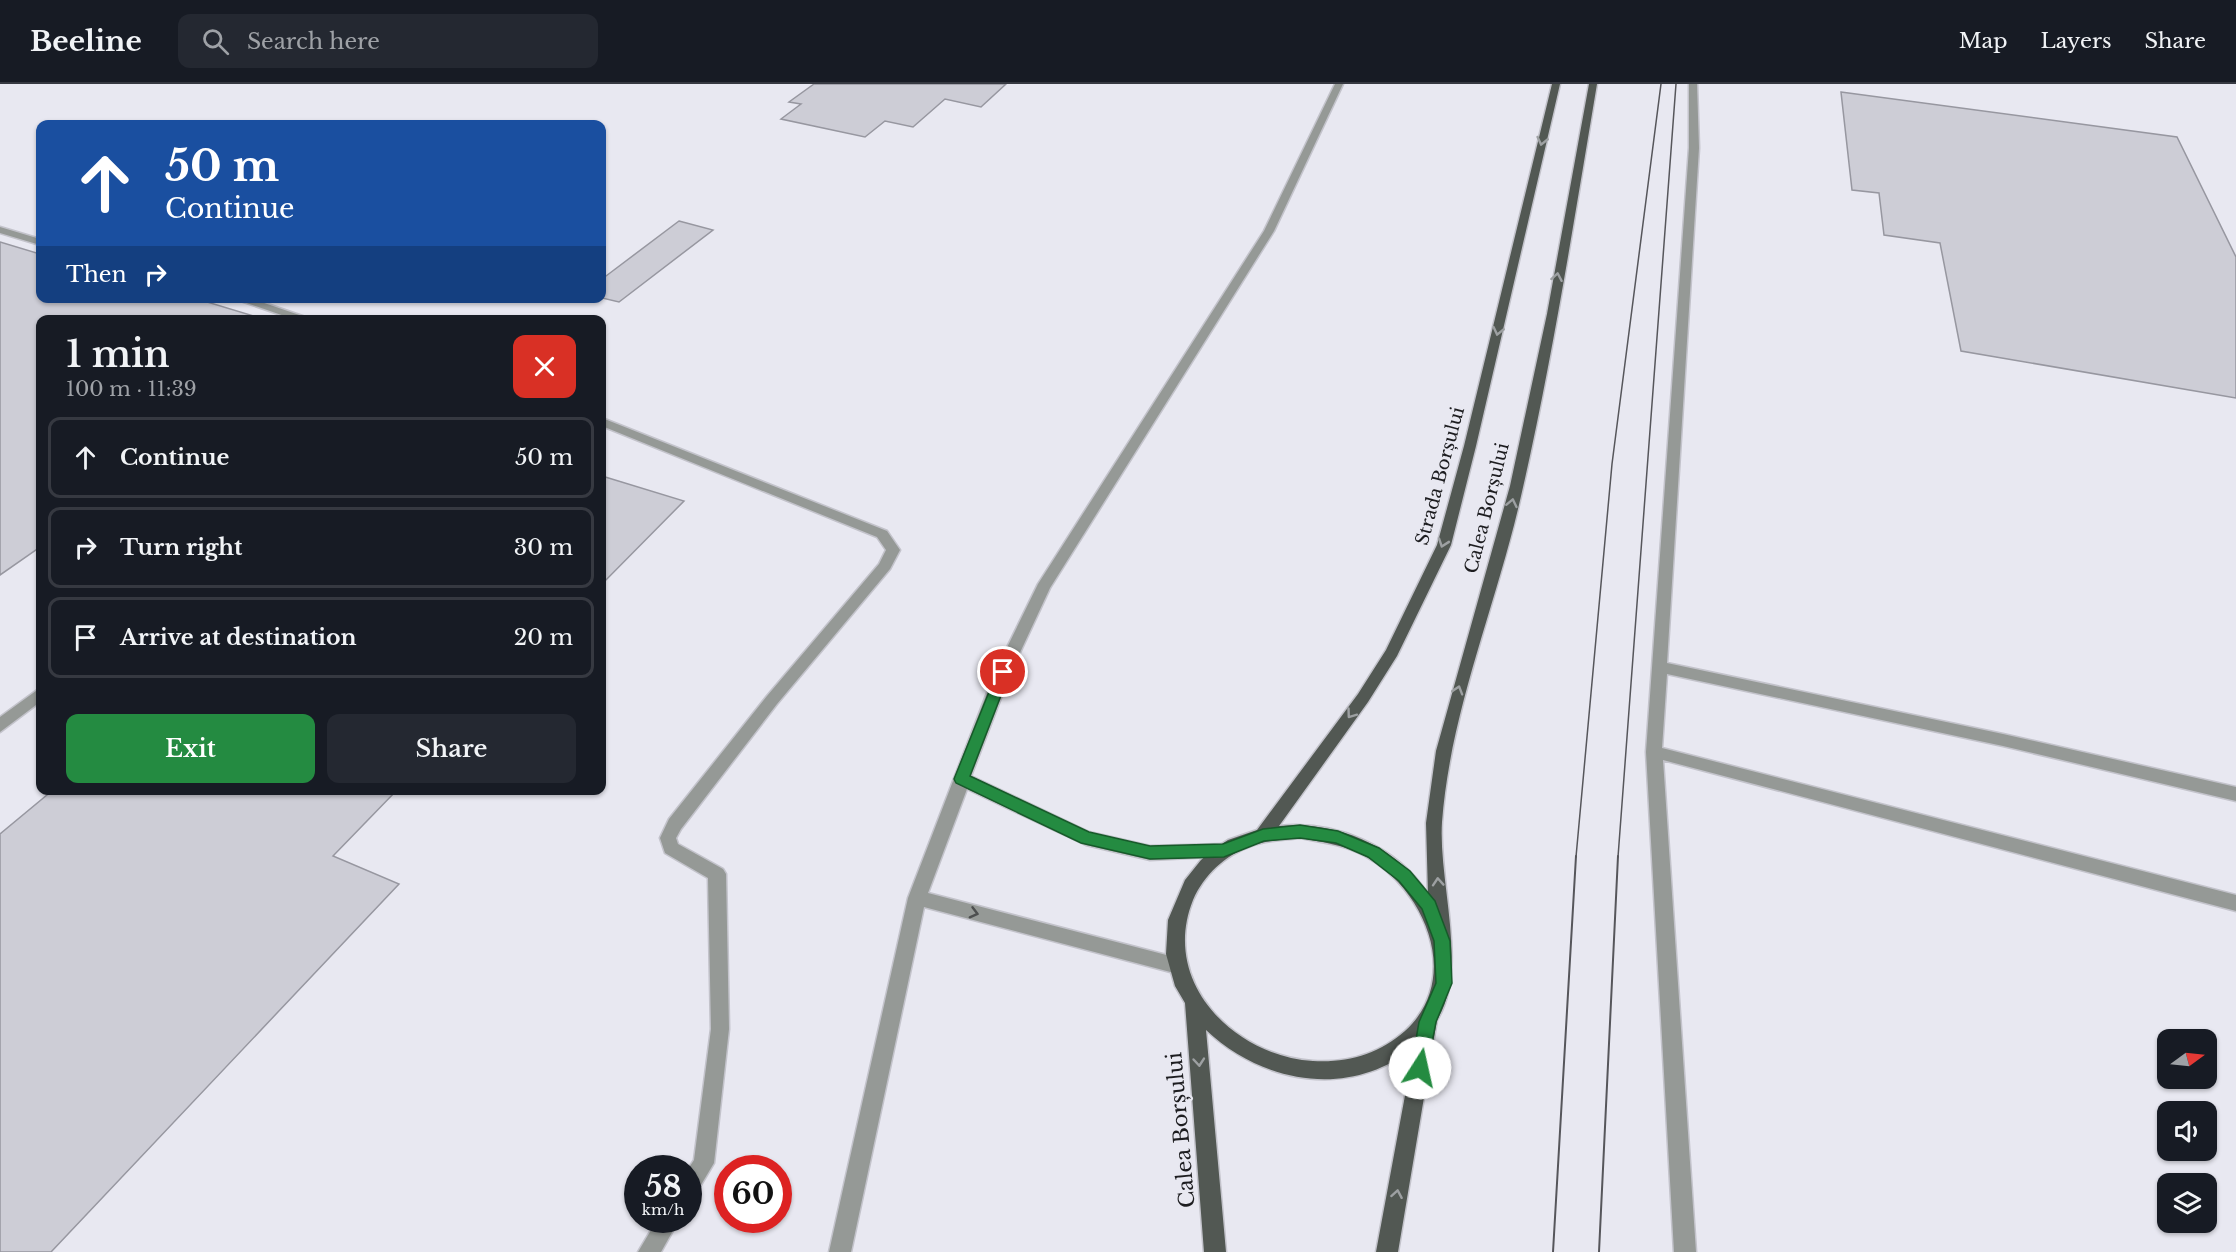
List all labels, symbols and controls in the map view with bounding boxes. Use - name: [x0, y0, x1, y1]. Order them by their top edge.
- search box: [178, 14, 598, 68]
- text: Beeline: [30, 24, 142, 59]
- icon: search: [199, 25, 232, 58]
- text: Search here: [247, 28, 380, 55]
- text: Map: [1959, 28, 2008, 54]
- text: Layers: [2041, 28, 2112, 54]
- text: Share: [2145, 28, 2206, 54]
- one-way arrow: [1537, 136, 1550, 146]
- text: 50 m: [165, 140, 279, 192]
- icon: ahead: [66, 144, 144, 222]
- text: Continue: [165, 192, 295, 225]
- icon: right: [139, 258, 172, 291]
- text: Then: [66, 261, 127, 288]
- one-way arrow: [1550, 272, 1563, 282]
- one-way arrow: [1492, 326, 1505, 336]
- text: 1 min: [66, 332, 170, 377]
- button: close: [513, 335, 576, 398]
- text: 100 m · 11:39: [66, 377, 197, 401]
- street label: Strada Borșului: [1411, 404, 1469, 548]
- street label: Calea Borșului: [1460, 440, 1514, 576]
- icon: ahead: [69, 441, 102, 474]
- text: Continue: [120, 444, 229, 471]
- text: 50 m: [515, 444, 573, 471]
- one-way arrow: [1505, 498, 1518, 508]
- icon: right: [69, 531, 102, 564]
- text: Turn right: [120, 534, 242, 561]
- text: 30 m: [514, 534, 573, 561]
- one-way arrow: [1438, 537, 1451, 548]
- icon: arrive: [69, 621, 102, 654]
- text: Arrive at destination: [120, 624, 357, 651]
- text: 20 m: [514, 624, 573, 651]
- pin: [977, 646, 1028, 697]
- icon: arrive: [986, 655, 1019, 688]
- one-way arrow: [1451, 685, 1463, 696]
- one-way arrow: [1347, 708, 1358, 719]
- button: Exit: [66, 714, 315, 783]
- button: Share: [327, 714, 576, 783]
- one-way arrow: [1431, 878, 1444, 887]
- one-way arrow: [969, 905, 979, 918]
- north arrow: [2157, 1029, 2217, 1089]
- map controls: [2157, 1029, 2217, 1233]
- position arrow: [1388, 1036, 1452, 1100]
- street label: Calea Borșului: [1161, 1051, 1201, 1209]
- one-way arrow: [1192, 1058, 1205, 1067]
- button: sound: [2157, 1101, 2217, 1161]
- speed limit sign: 60: [714, 1155, 792, 1233]
- text: 58: [645, 1168, 681, 1205]
- button: layers: [2157, 1173, 2217, 1233]
- one-way arrow: [1390, 1190, 1403, 1200]
- text: km/h: [642, 1200, 684, 1219]

